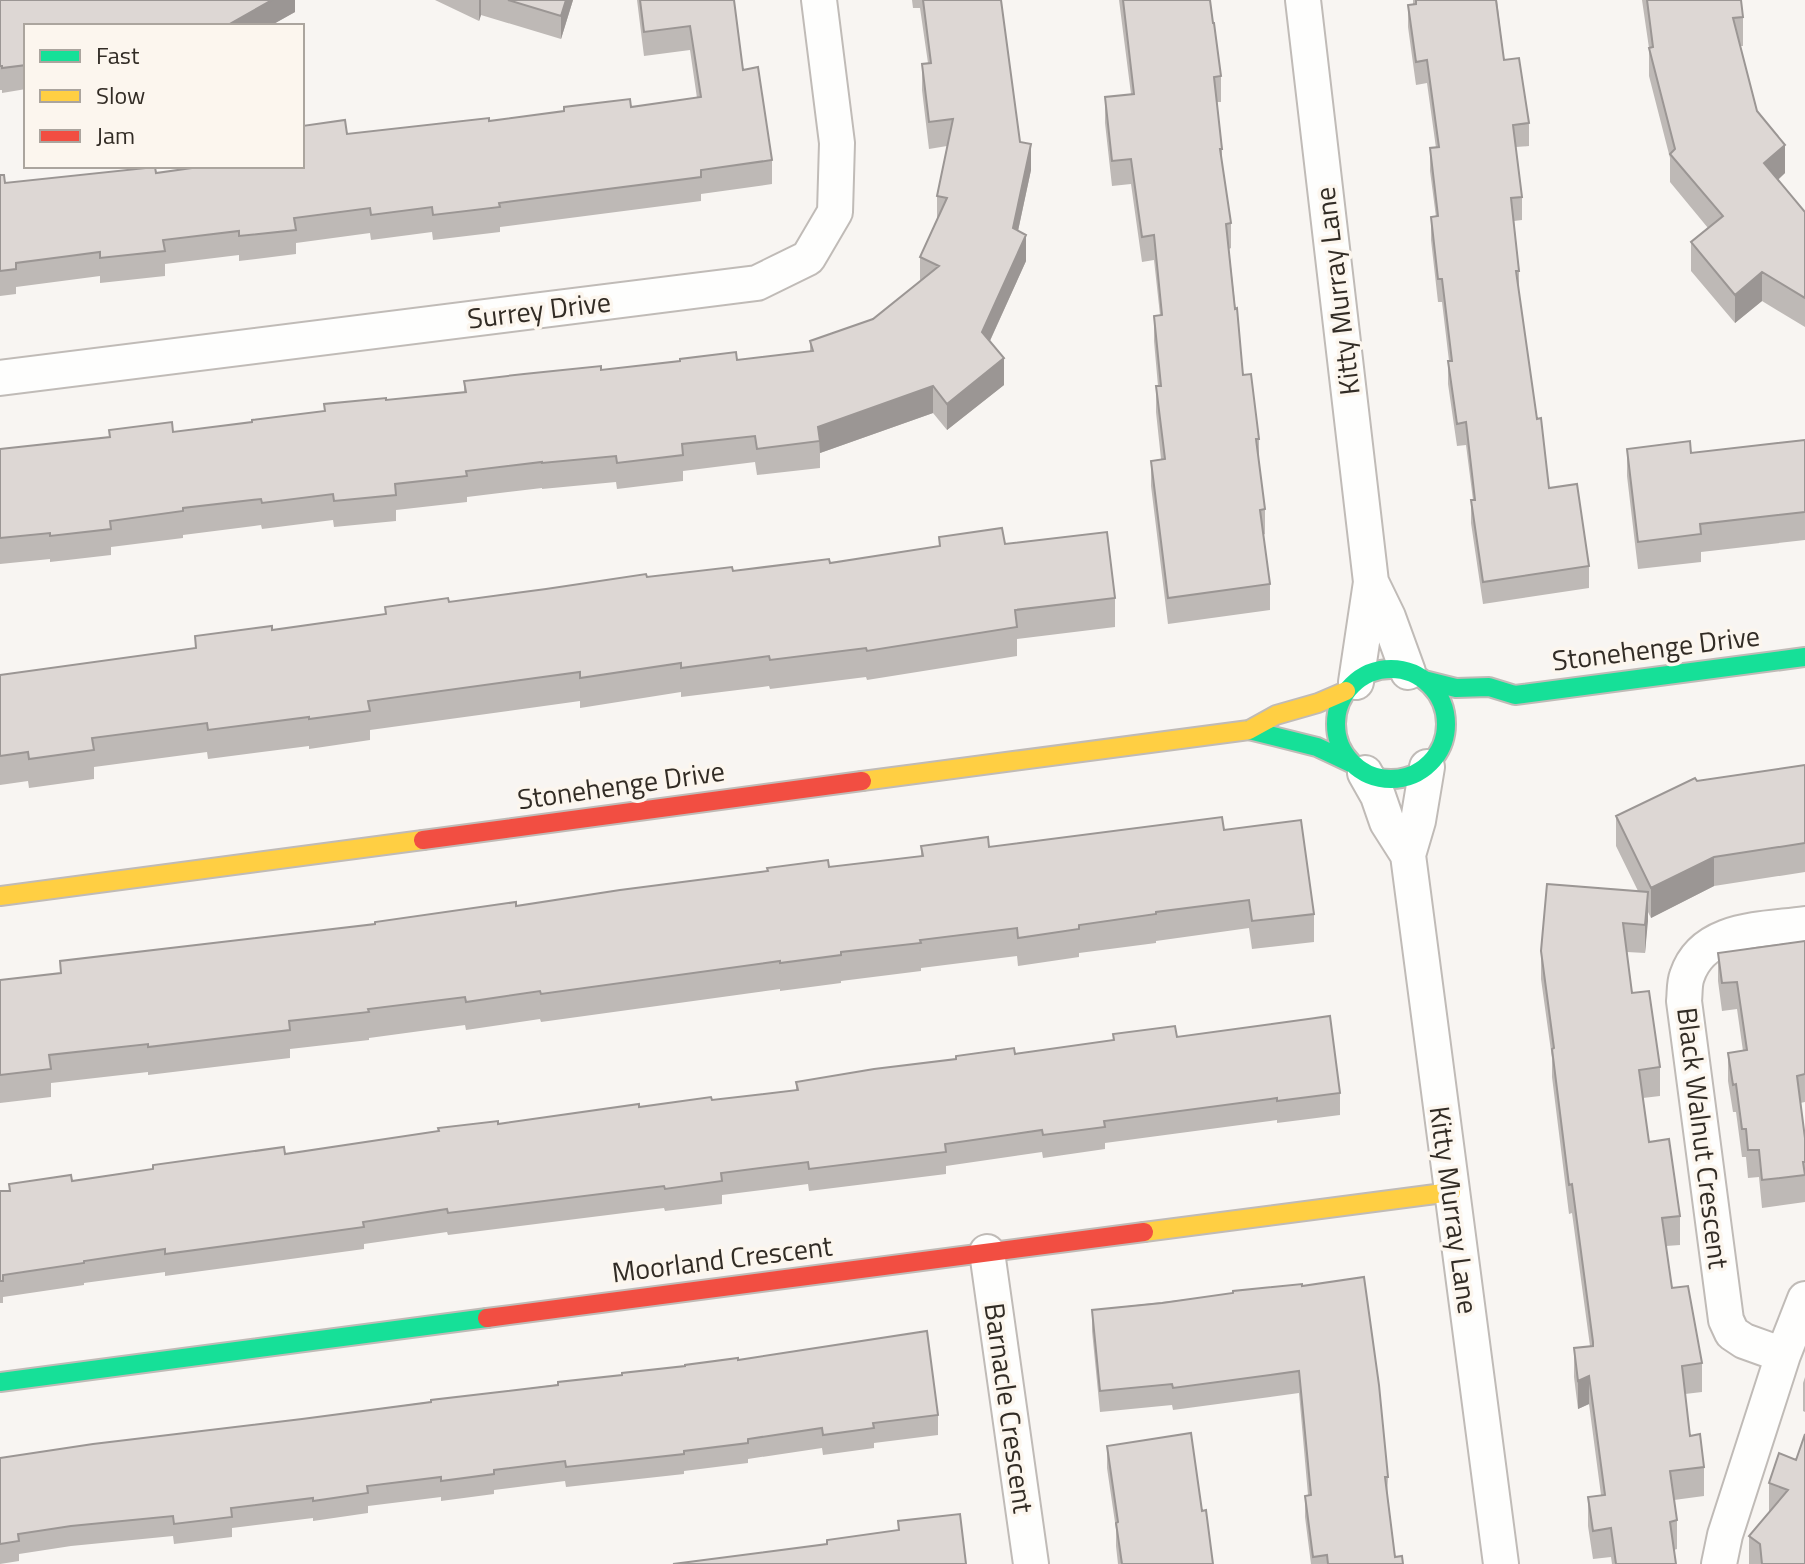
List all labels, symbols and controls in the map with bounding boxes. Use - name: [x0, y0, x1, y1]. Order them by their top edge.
- legend: [24, 24, 304, 168]
- text: Fast: [96, 37, 140, 73]
- text: Slow: [96, 77, 145, 113]
- text: Jam: [96, 117, 135, 153]
- street label: Kitty Murray Lane: [1302, 185, 1371, 398]
- street label: Surrey Drive: [465, 279, 613, 340]
- street label: Stonehenge Drive: [1550, 613, 1762, 682]
- street label: Stonehenge Drive: [515, 749, 727, 820]
- street label: Black Walnut Crescent: [1666, 1005, 1741, 1271]
- street label: Kitty Murray Lane: [1419, 1103, 1490, 1317]
- street label: Moorland Crescent: [609, 1224, 835, 1293]
- street label: Barnacle Crescent: [973, 1300, 1046, 1516]

